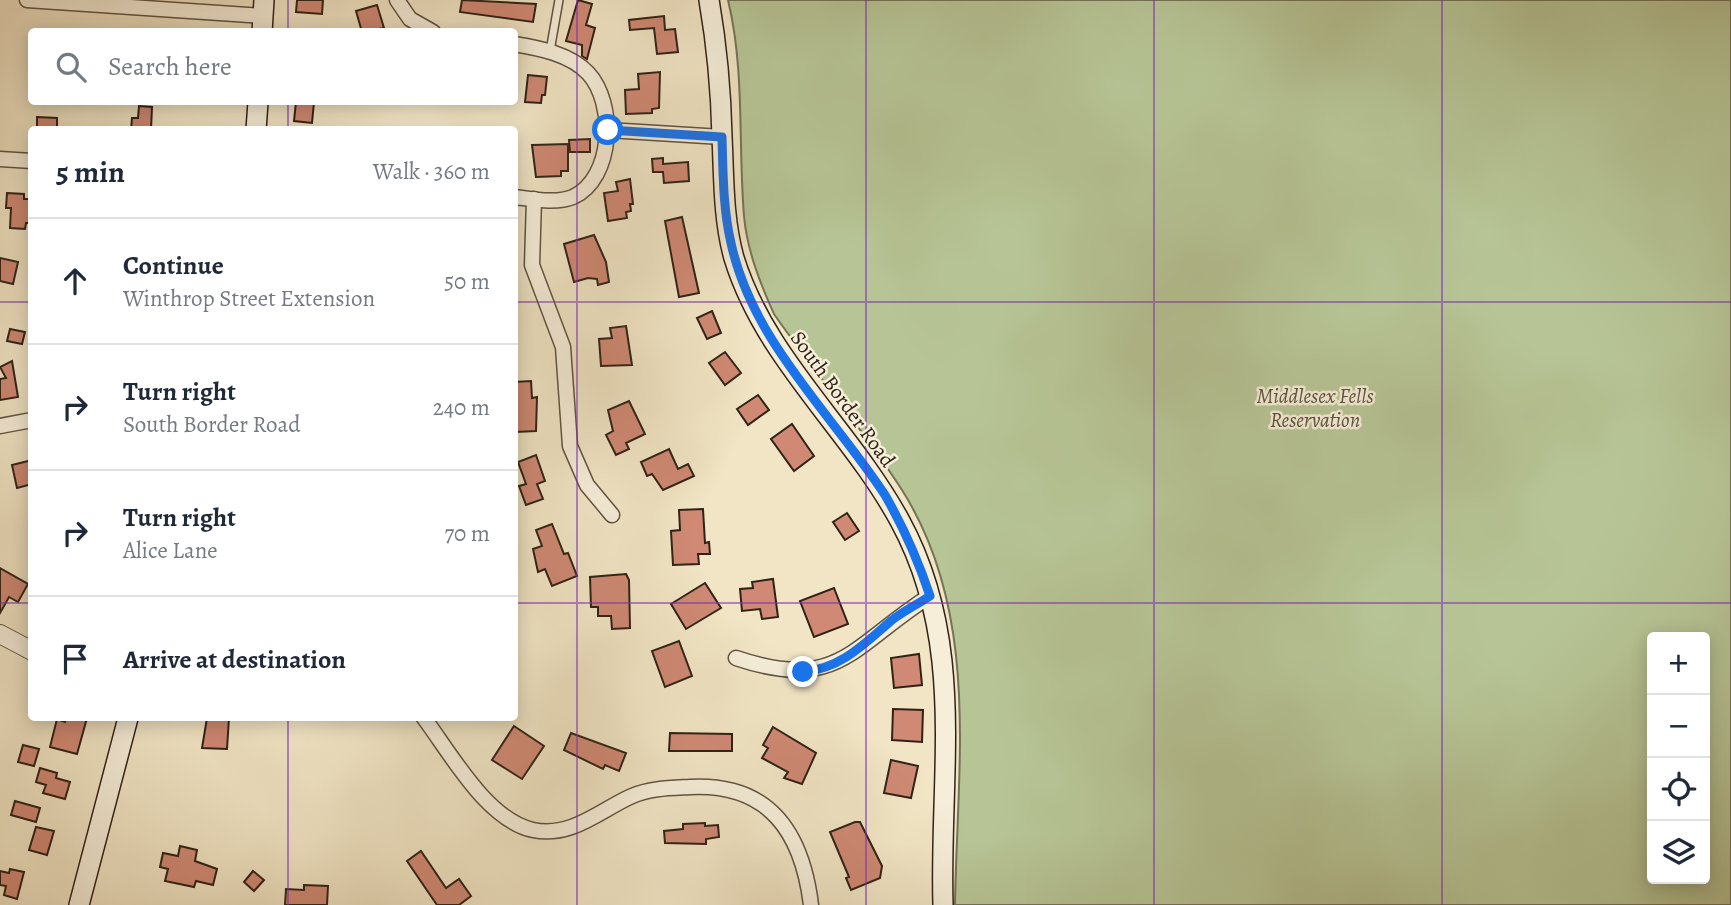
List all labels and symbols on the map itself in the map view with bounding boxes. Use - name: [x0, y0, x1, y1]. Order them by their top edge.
- route start: [592, 114, 623, 145]
- street label: South Border Road: [784, 325, 902, 473]
- park label: Middlesex Fells Reservation: [1256, 382, 1374, 434]
- route end: [787, 656, 818, 687]

